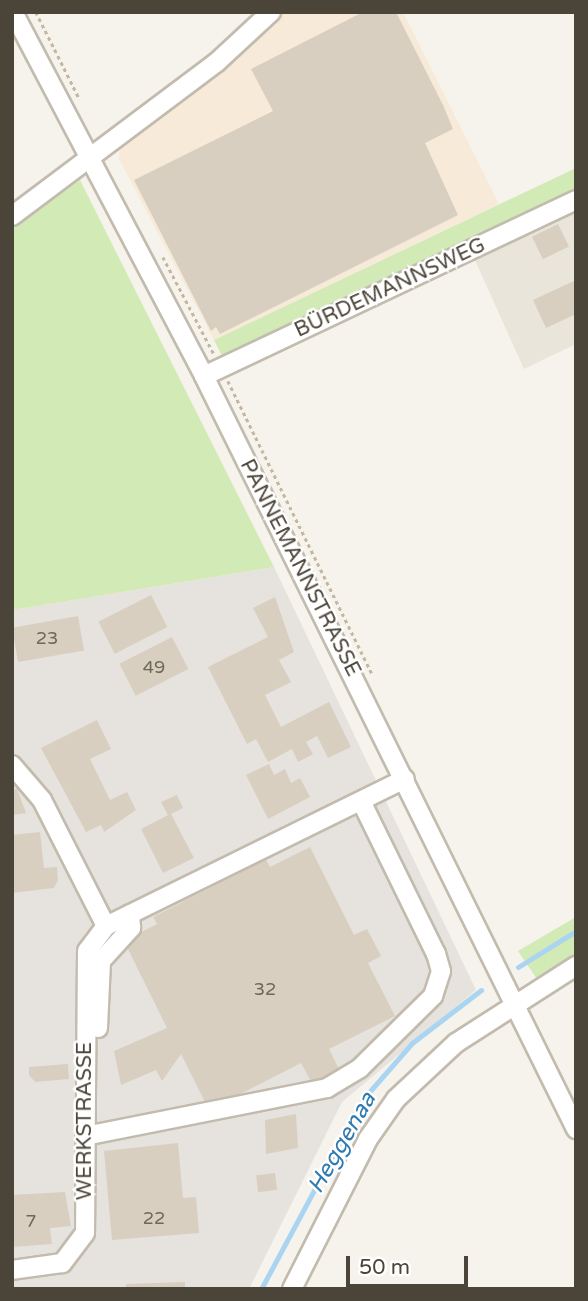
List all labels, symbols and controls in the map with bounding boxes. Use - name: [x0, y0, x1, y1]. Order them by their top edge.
- street label: BÜRDEMANNSWEG: [291, 233, 489, 343]
- street label: PANNEMANNSTRASSE: [234, 455, 366, 681]
- house number: 23: [36, 627, 58, 649]
- house number: 49: [143, 656, 165, 678]
- house number: 32: [254, 978, 276, 1000]
- street label: WERKSTRASSE: [72, 1042, 98, 1200]
- water label: Heggenaa: [302, 1088, 382, 1198]
- house number: 22: [143, 1207, 165, 1229]
- house number: 7: [25, 1210, 37, 1232]
- scale bar: [350, 1242, 472, 1286]
- text: 50 m: [359, 1255, 410, 1280]

